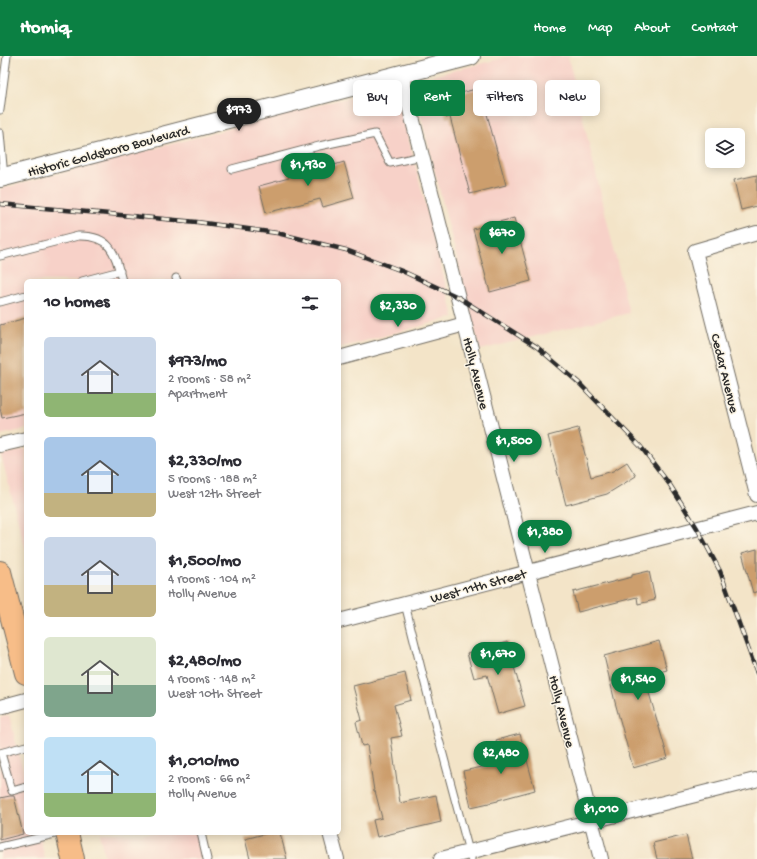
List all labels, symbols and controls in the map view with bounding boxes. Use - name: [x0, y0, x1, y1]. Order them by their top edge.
- text: Homiq: [20, 17, 70, 40]
- text: Home: [534, 20, 566, 37]
- text: Map: [588, 20, 612, 37]
- text: About: [634, 20, 670, 37]
- text: Contact: [692, 20, 737, 37]
- chip: Buy: [353, 80, 402, 116]
- chip: Rent: [410, 80, 465, 116]
- chip: Filters: [473, 80, 537, 116]
- chip: New: [545, 80, 600, 116]
- pin: $973: [215, 98, 263, 132]
- text: $973: [226, 103, 252, 118]
- street label: Historic Goldsboro Boulevard: [26, 122, 193, 182]
- map controls: [705, 128, 745, 168]
- button: layers: [705, 128, 745, 168]
- pin: $1,930: [275, 153, 341, 187]
- text: $1,930: [290, 158, 326, 173]
- pin: $670: [478, 221, 526, 255]
- text: $670: [489, 226, 515, 241]
- icon: filters: [299, 292, 321, 314]
- text: 10 homes: [44, 293, 110, 313]
- pin: $2,330: [365, 294, 431, 328]
- text: $2,330: [379, 299, 417, 314]
- street label: Cedar Avenue: [706, 332, 742, 416]
- street label: Holly Avenue: [457, 336, 492, 412]
- text: $973/mo: [168, 352, 227, 372]
- icon: home: [76, 353, 124, 401]
- text: 2 rooms · 58 m²: [168, 372, 251, 387]
- text: Apartment: [168, 387, 227, 402]
- pin: $1,500: [481, 429, 547, 463]
- text: $1,500: [496, 434, 532, 449]
- text: $2,330/mo: [168, 452, 242, 472]
- icon: home: [76, 453, 124, 501]
- text: 5 rooms · 188 m²: [168, 472, 257, 487]
- text: West 12th Street: [168, 487, 261, 502]
- pin: $1,380: [512, 520, 578, 554]
- text: $1,380: [527, 525, 563, 540]
- text: $1,500/mo: [168, 552, 241, 572]
- icon: home: [76, 553, 124, 601]
- street label: West 11th Street: [429, 566, 530, 608]
- text: 4 rooms · 104 m²: [168, 572, 256, 587]
- text: Holly Avenue: [168, 587, 236, 602]
- pin: $1,670: [465, 642, 531, 676]
- text: $1,670: [480, 647, 516, 662]
- text: $2,480/mo: [168, 652, 241, 672]
- icon: home: [76, 653, 124, 701]
- pin: $1,540: [605, 667, 671, 701]
- text: 4 rooms · 148 m²: [168, 672, 256, 687]
- text: $1,540: [620, 672, 656, 687]
- street label: Holly Avenue: [543, 674, 578, 750]
- text: West 10th Street: [168, 687, 262, 702]
- pin: $2,480: [468, 741, 534, 775]
- text: $2,480: [483, 746, 519, 761]
- text: $1,010/mo: [168, 752, 239, 772]
- icon: home: [76, 753, 124, 801]
- text: 2 rooms · 66 m²: [168, 772, 250, 787]
- text: Holly Avenue: [168, 787, 236, 802]
- pin: $1,010: [568, 797, 634, 831]
- text: $1,010: [583, 802, 619, 817]

